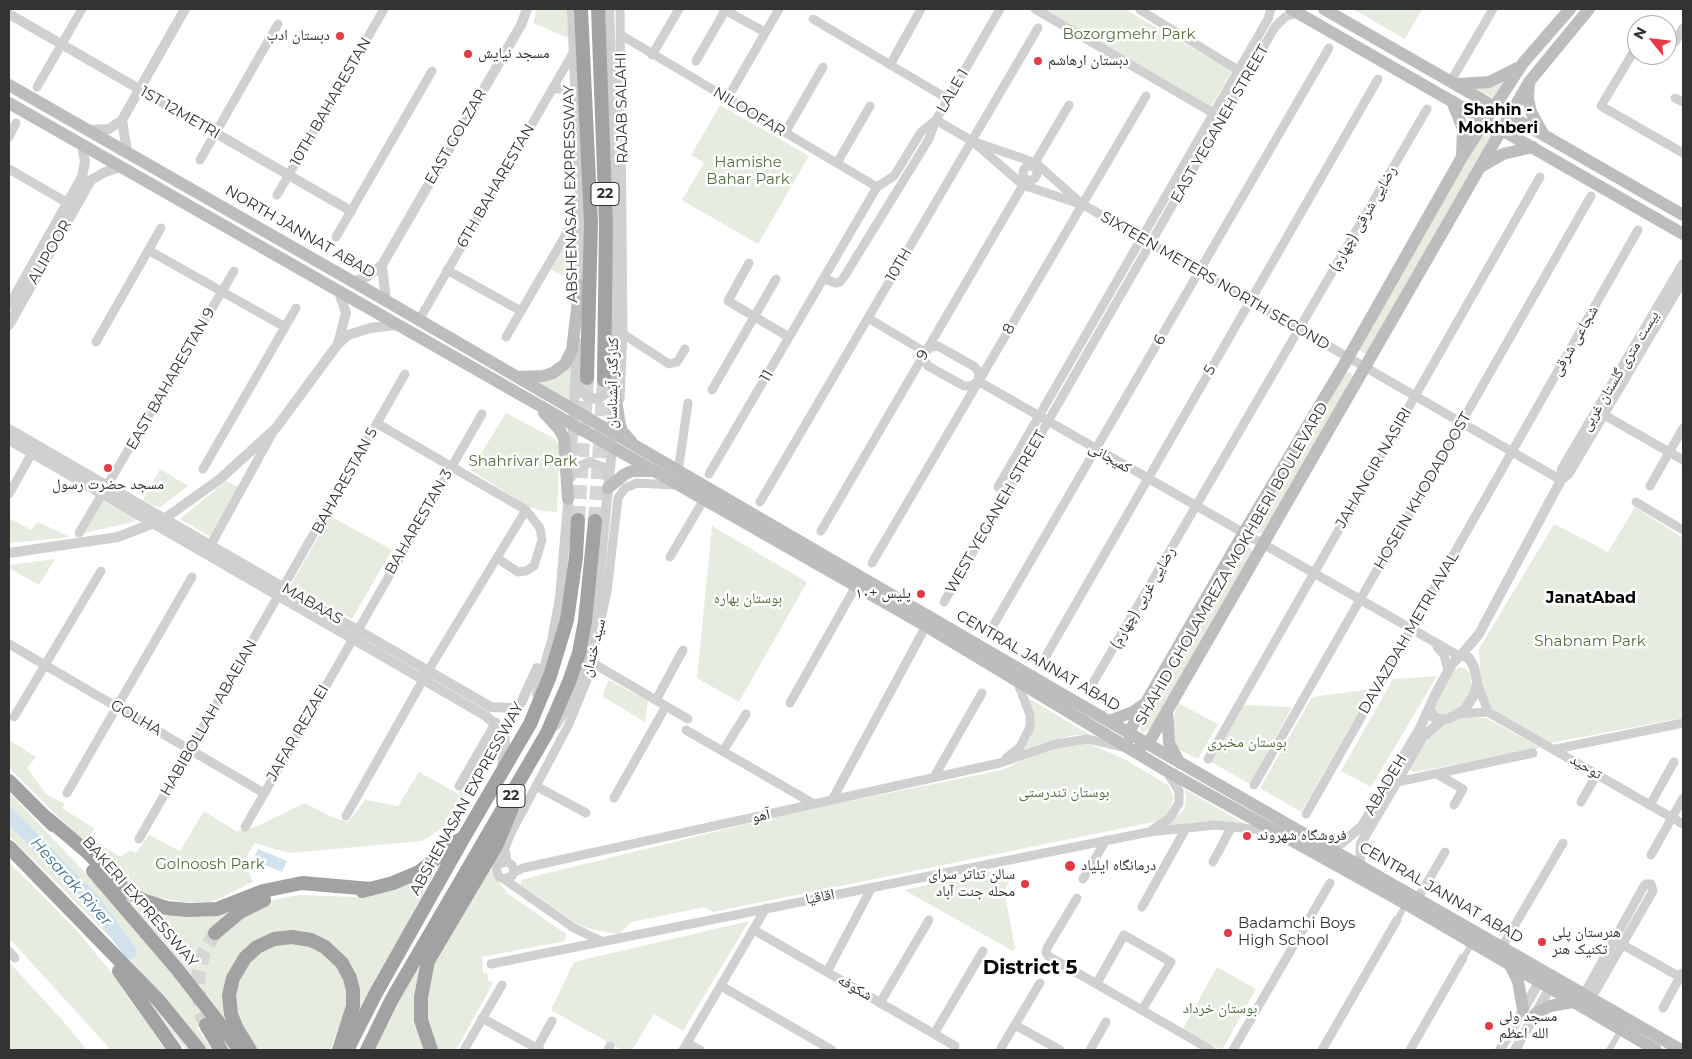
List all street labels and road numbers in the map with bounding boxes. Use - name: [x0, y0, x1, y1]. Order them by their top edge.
- street label: 10TH BAHARESTAN: [287, 34, 375, 170]
- street label: EAST YEGANEH STREET: [1167, 42, 1273, 206]
- street label: RAJAB SALAHI: [612, 52, 632, 164]
- street label: LALE 1: [933, 66, 973, 116]
- street label: 1ST 12METRI: [137, 83, 223, 143]
- street label: NILOOFAR: [710, 83, 788, 141]
- street label: ABSHENASAN EXPRESSWAY: [560, 85, 582, 303]
- street label: EAST GOLZAR: [422, 86, 490, 188]
- street label: 6TH BAHARESTAN: [453, 121, 539, 251]
- street label: رضایی شرقی (چهارم): [1325, 163, 1401, 275]
- street label: NORTH JANNAT ABAD: [222, 182, 378, 282]
- road number: 22: [591, 182, 619, 205]
- street label: SIXTEEN METERS NORTH SECOND: [1097, 208, 1333, 354]
- street label: ALIPOOR: [24, 217, 76, 287]
- street label: 10TH: [882, 245, 916, 285]
- street label: شجاعی شرقی: [1548, 303, 1602, 379]
- street label: EAST BAHARESTAN 9: [123, 305, 219, 453]
- street label: بیست متری گلستان غربی: [1577, 308, 1663, 434]
- street label: 8: [999, 320, 1019, 338]
- street label: 6: [1150, 332, 1170, 348]
- street label: کنارگذر آبشناسان: [603, 337, 623, 429]
- street label: 9: [913, 347, 933, 363]
- street label: 5: [1200, 362, 1220, 378]
- street label: 11: [756, 367, 778, 385]
- street label: SHAHID GHOLAMREZA MOKHBERI BOULEVARD: [1132, 399, 1332, 729]
- street label: JAHANGIR NASIRI: [1332, 405, 1416, 531]
- street label: HOSEIN KHODADOOST: [1371, 409, 1475, 573]
- street label: BAHARESTAN 5: [308, 425, 382, 537]
- street label: WEST YEGANEH STREET: [942, 427, 1050, 597]
- street label: کمیجانی: [1086, 439, 1134, 477]
- street label: BAHARESTAN 3: [382, 466, 456, 578]
- street label: رضایی غربی (چهارم): [1107, 544, 1179, 652]
- street label: DAVAZDAH METRI AVAL: [1355, 549, 1463, 717]
- street label: MABAAS: [278, 579, 346, 629]
- street label: CENTRAL JANNAT ABAD: [953, 607, 1123, 715]
- street label: سید خندان: [578, 617, 610, 679]
- street label: HABIBOLLAH ABAEIAN: [157, 637, 261, 799]
- street label: JAFAR REZAEI: [263, 681, 333, 785]
- street label: GOLHA: [107, 696, 165, 740]
- street label: ABSHENASAN EXPRESSWAY: [406, 699, 528, 899]
- street label: توحید: [1567, 750, 1605, 784]
- street label: ABADEH: [1361, 751, 1411, 819]
- road number: 22: [497, 784, 525, 808]
- street label: آهو: [750, 805, 772, 827]
- street label: BAKERI EXPRESSWAY: [78, 833, 202, 971]
- street label: CENTRAL JANNAT ABAD: [1356, 839, 1526, 947]
- street label: اقاقیا: [804, 885, 836, 909]
- street label: شکوفه: [835, 971, 875, 1005]

